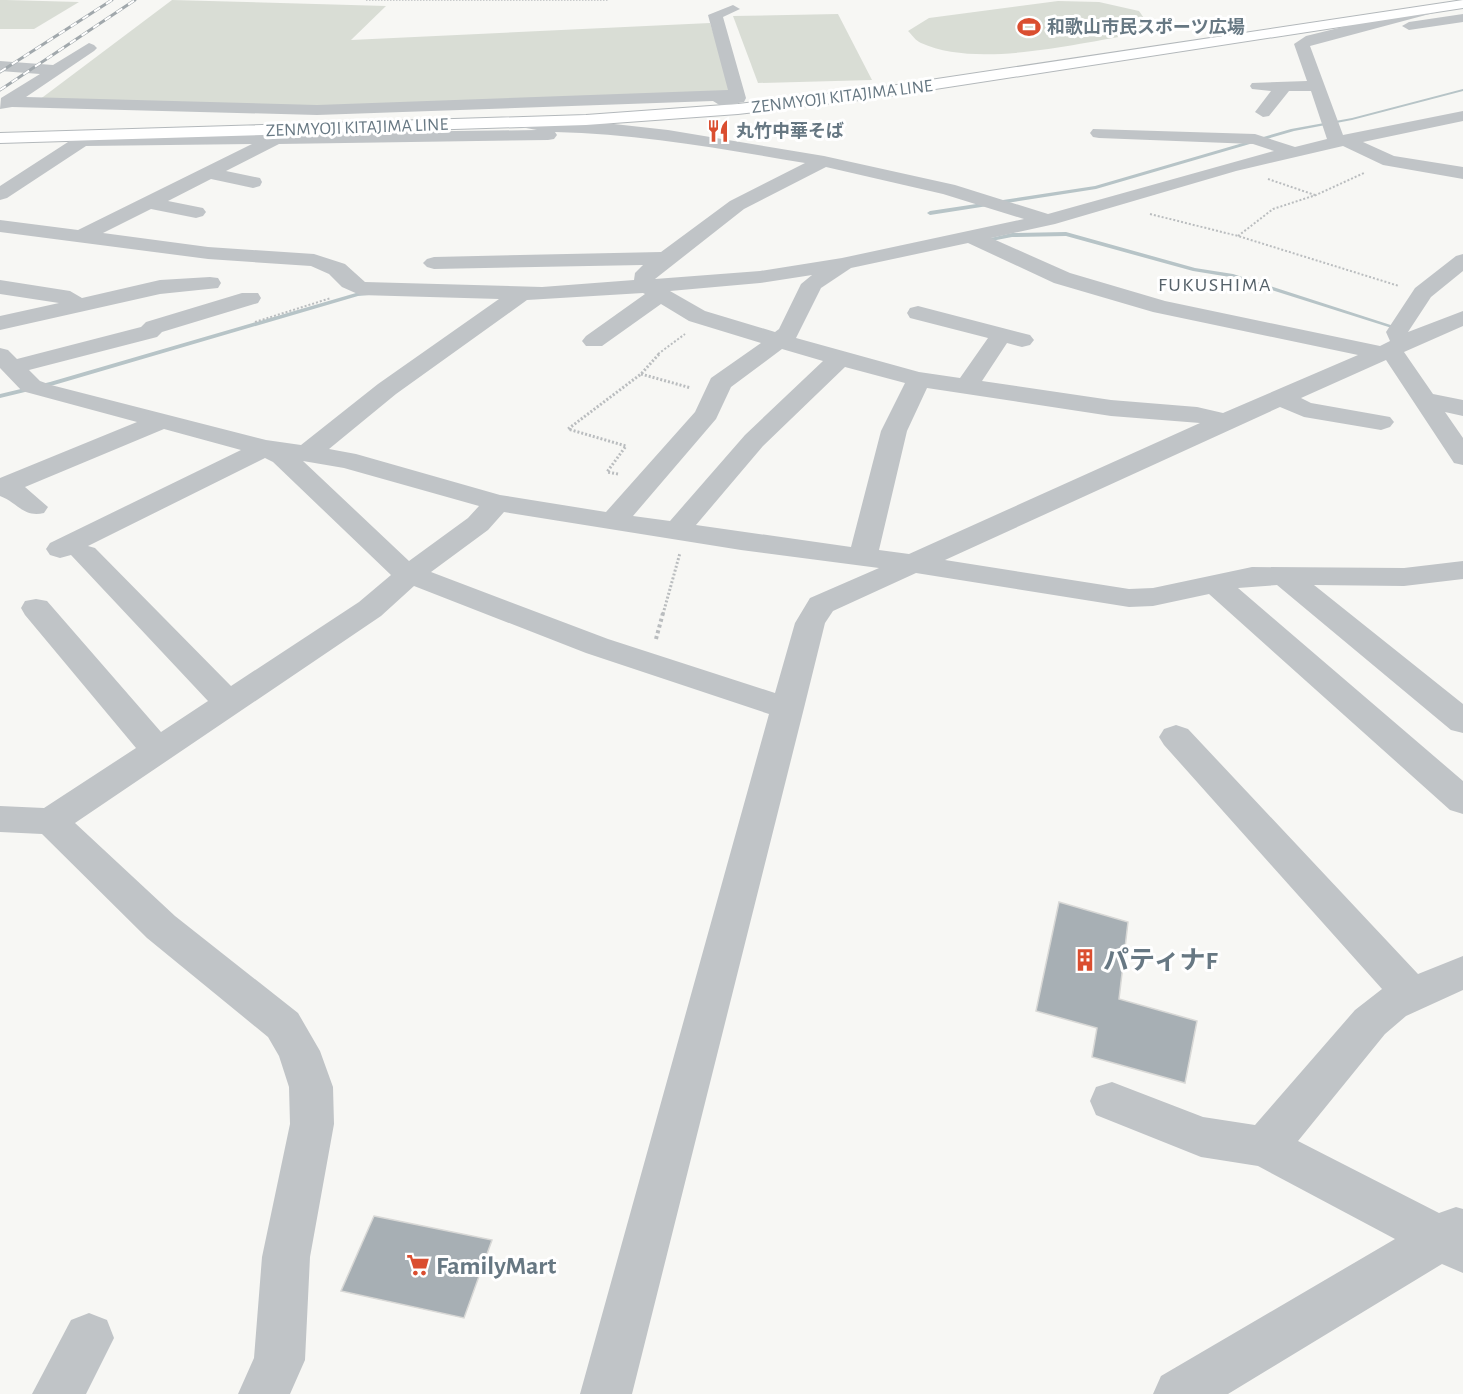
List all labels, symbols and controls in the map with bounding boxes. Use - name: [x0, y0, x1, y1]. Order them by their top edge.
- sports icon: 和歌山市民スポーツ広場: [1016, 14, 1042, 40]
- place label: 和歌山市民スポーツ広場: [1047, 17, 1245, 37]
- street label: ZENMYOJI KITAJIMA LINE: [751, 77, 934, 117]
- street label: ZENMYOJI KITAJIMA LINE: [266, 116, 449, 140]
- restaurant icon: 丸竹中華そば: [705, 118, 731, 144]
- place label: 丸竹中華そば: [736, 121, 844, 141]
- district label: FUKUSHIMA: [1158, 275, 1272, 295]
- building icon: パティナF: [1072, 947, 1098, 973]
- place label: パティナF: [1103, 947, 1218, 974]
- supermarket icon: FamilyMart: [405, 1252, 431, 1278]
- place label: FamilyMart: [436, 1253, 556, 1279]

